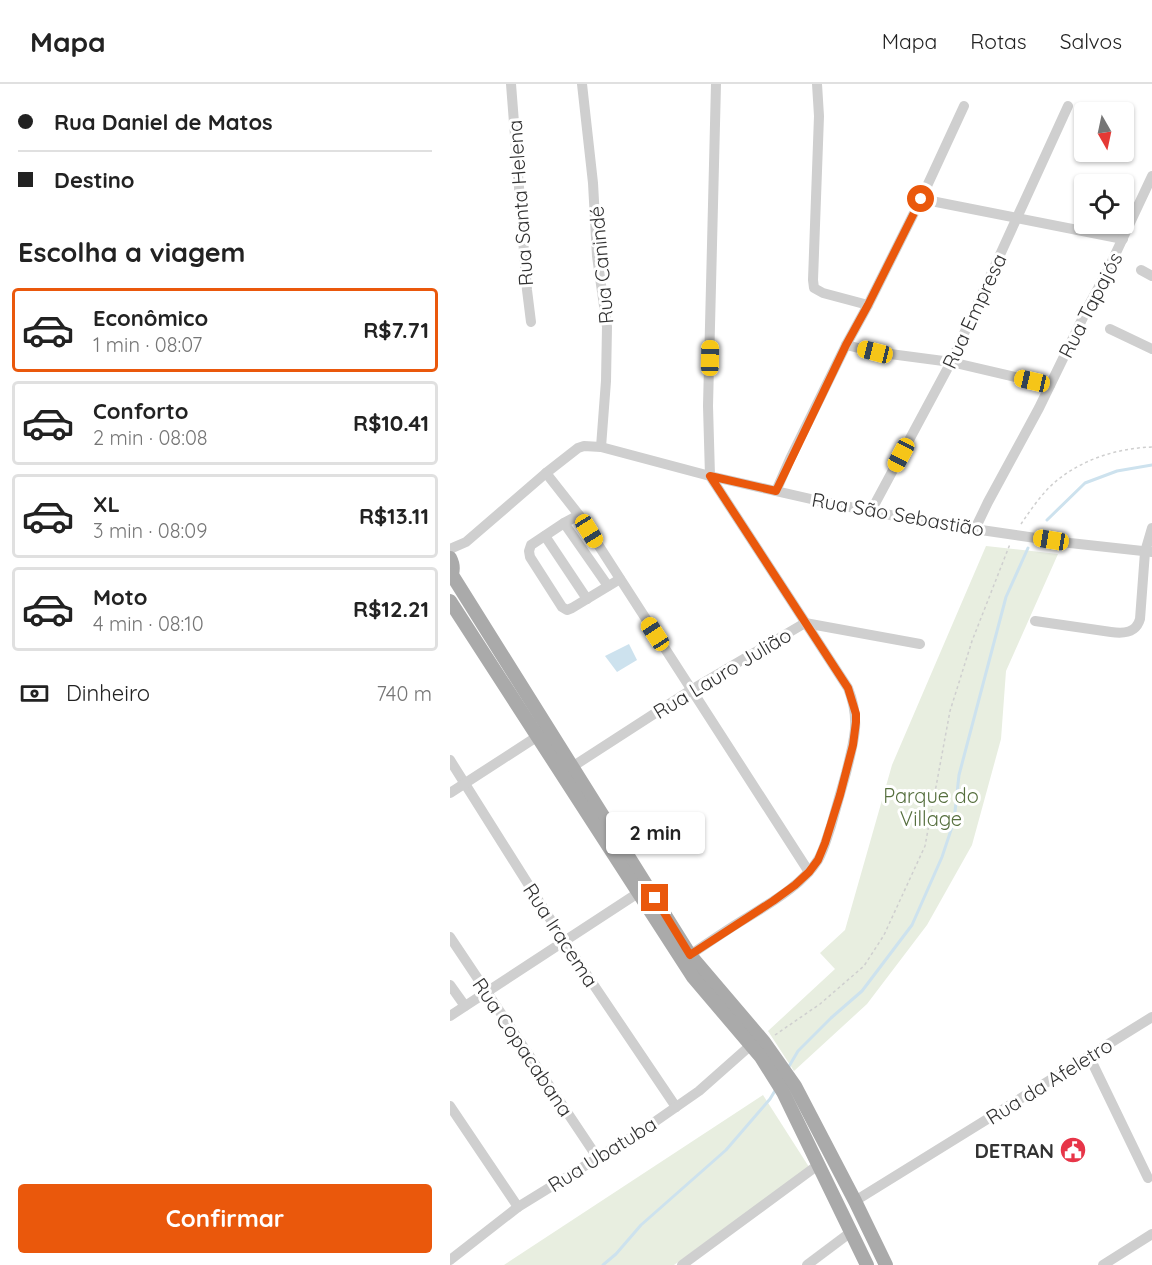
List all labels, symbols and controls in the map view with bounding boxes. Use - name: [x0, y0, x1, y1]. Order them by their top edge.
- text: Mapa: [30, 24, 106, 59]
- text: Mapa: [882, 28, 937, 54]
- text: Rotas: [970, 28, 1027, 54]
- text: Salvos: [1060, 28, 1122, 54]
- north arrow: [1074, 102, 1134, 162]
- map controls: [1074, 102, 1134, 234]
- text: Rua Daniel de Matos: [54, 108, 273, 136]
- street label: Rua Santa Helena: [502, 119, 538, 287]
- text: Destino: [54, 166, 135, 194]
- button: locate: [1074, 174, 1134, 234]
- route start: [907, 185, 934, 212]
- street label: Rua Canindé: [583, 205, 619, 325]
- text: Escolha a viagem: [18, 235, 246, 269]
- street label: Rua Tapajós: [1053, 248, 1127, 362]
- street label: Rua Empresa: [936, 249, 1012, 373]
- icon: car: [21, 303, 75, 357]
- text: Econômico: [93, 304, 208, 332]
- text: R$7.71: [363, 316, 429, 344]
- text: 1 min · 08:07: [93, 332, 202, 357]
- car: [855, 339, 895, 365]
- car: [701, 340, 719, 376]
- car: [1012, 368, 1052, 394]
- icon: car: [21, 396, 75, 450]
- text: Conforto: [93, 397, 188, 425]
- text: R$10.41: [353, 409, 429, 437]
- text: 2 min · 08:08: [93, 425, 208, 450]
- car: [885, 435, 917, 475]
- street label: Rua São Sebastião: [810, 487, 986, 541]
- icon: car: [21, 489, 75, 543]
- text: XL: [93, 490, 120, 518]
- text: R$13.11: [359, 502, 429, 530]
- car: [572, 511, 606, 551]
- text: 3 min · 08:09: [93, 518, 207, 543]
- car: [1032, 528, 1070, 552]
- icon: car: [21, 582, 75, 636]
- text: Moto: [93, 583, 147, 611]
- text: R$12.21: [353, 595, 429, 623]
- text: 4 min · 08:10: [93, 611, 204, 636]
- car: [638, 614, 672, 654]
- street label: Rua Lauro Julião: [648, 622, 796, 724]
- icon: cash: [18, 677, 51, 710]
- text: Dinheiro: [66, 679, 150, 707]
- text: 740 m: [376, 681, 432, 706]
- park label: Parque do Village: [883, 783, 979, 831]
- callout: 2 min: [606, 811, 704, 853]
- text: 2 min: [629, 820, 682, 845]
- street label: Rua Iracema: [518, 878, 604, 992]
- route end: [641, 884, 668, 911]
- street label: Rua Copacabana: [467, 973, 579, 1121]
- street label: Rua da Afeletro: [981, 1032, 1117, 1130]
- street label: Rua Ubatuba: [543, 1111, 661, 1197]
- public building icon: DETRAN: [1058, 1135, 1088, 1165]
- place label: DETRAN: [975, 1138, 1054, 1163]
- button: Confirmar: [18, 1184, 432, 1253]

